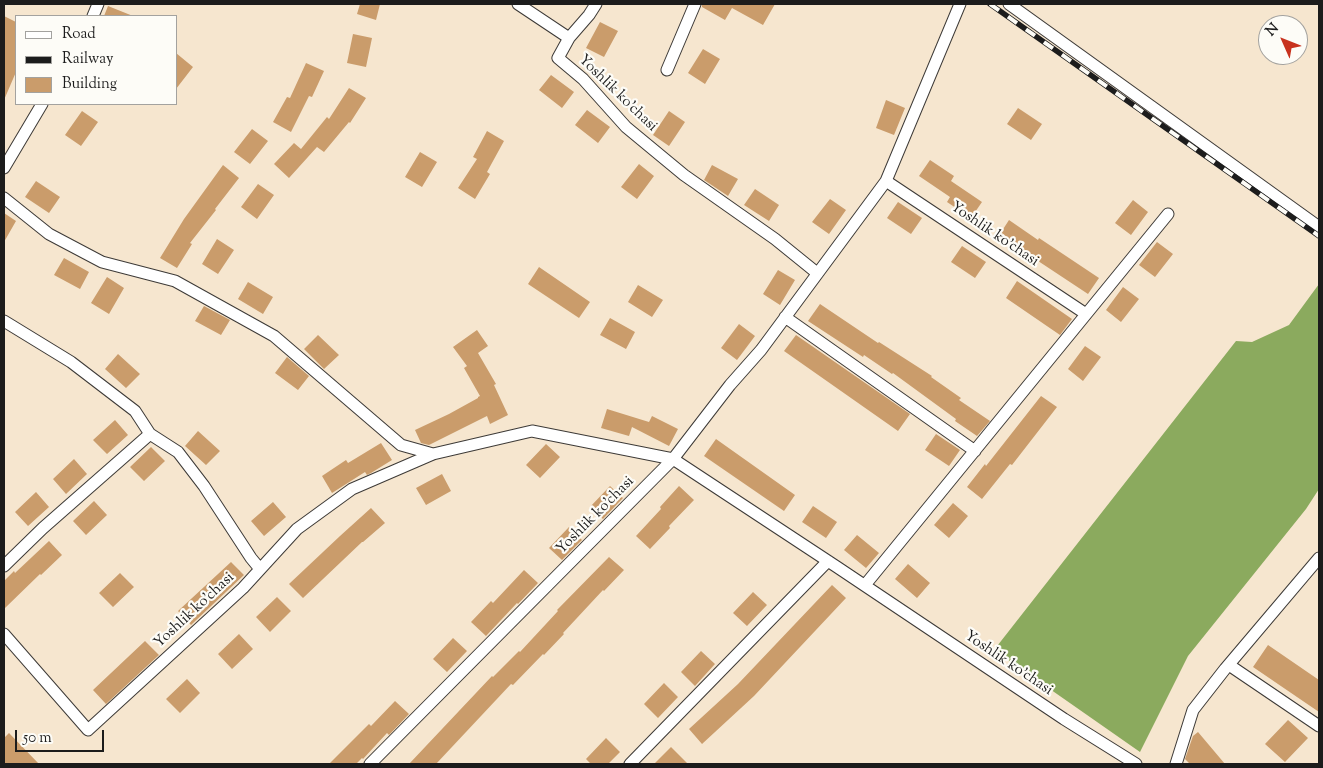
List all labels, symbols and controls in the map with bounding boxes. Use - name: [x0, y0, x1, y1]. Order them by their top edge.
- legend: [15, 15, 178, 105]
- north arrow: [1258, 15, 1308, 65]
- text: N: [1262, 19, 1284, 41]
- text: Road: [62, 24, 96, 45]
- text: Railway: [62, 49, 113, 70]
- street label: Yoshlik ko'chasi: [574, 52, 660, 136]
- text: Building: [62, 74, 117, 95]
- street label: Yoshlik ko'chasi: [946, 199, 1042, 271]
- street label: Yoshlik ko'chasi: [553, 473, 639, 559]
- street label: Yoshlik ko'chasi: [151, 569, 239, 653]
- street label: Yoshlik ko'chasi: [960, 628, 1056, 700]
- scale bar: [18, 720, 106, 752]
- text: 50 m: [23, 728, 52, 749]

